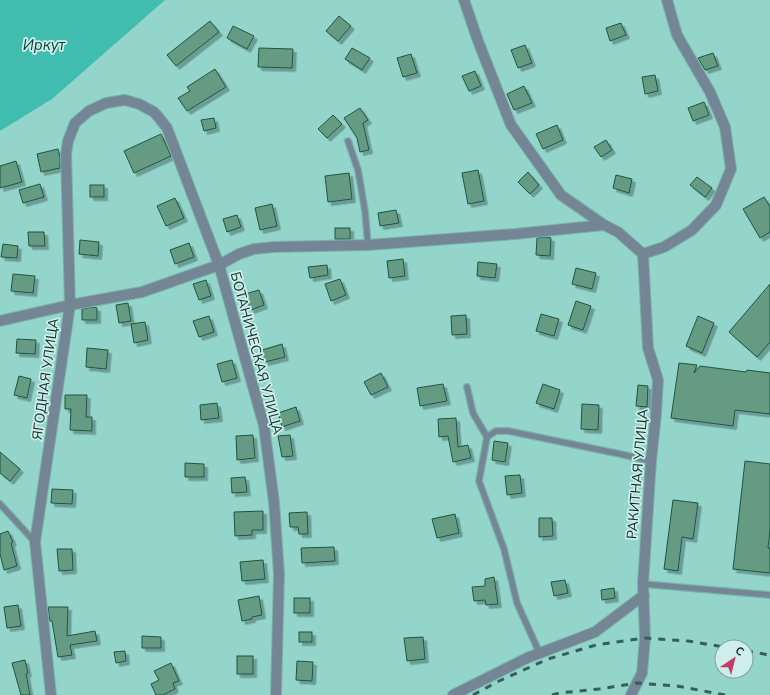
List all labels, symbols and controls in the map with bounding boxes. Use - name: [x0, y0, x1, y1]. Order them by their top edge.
- water label: Иркут: [23, 35, 67, 55]
- street label: БОТАНИЧЕСКАЯ УЛИЦА: [226, 270, 287, 437]
- street label: ЯГОДНАЯ УЛИЦА: [28, 317, 63, 441]
- street label: РАКИТНАЯ УЛИЦА: [622, 408, 653, 540]
- north arrow: [714, 639, 754, 679]
- text: С: [732, 643, 747, 660]

